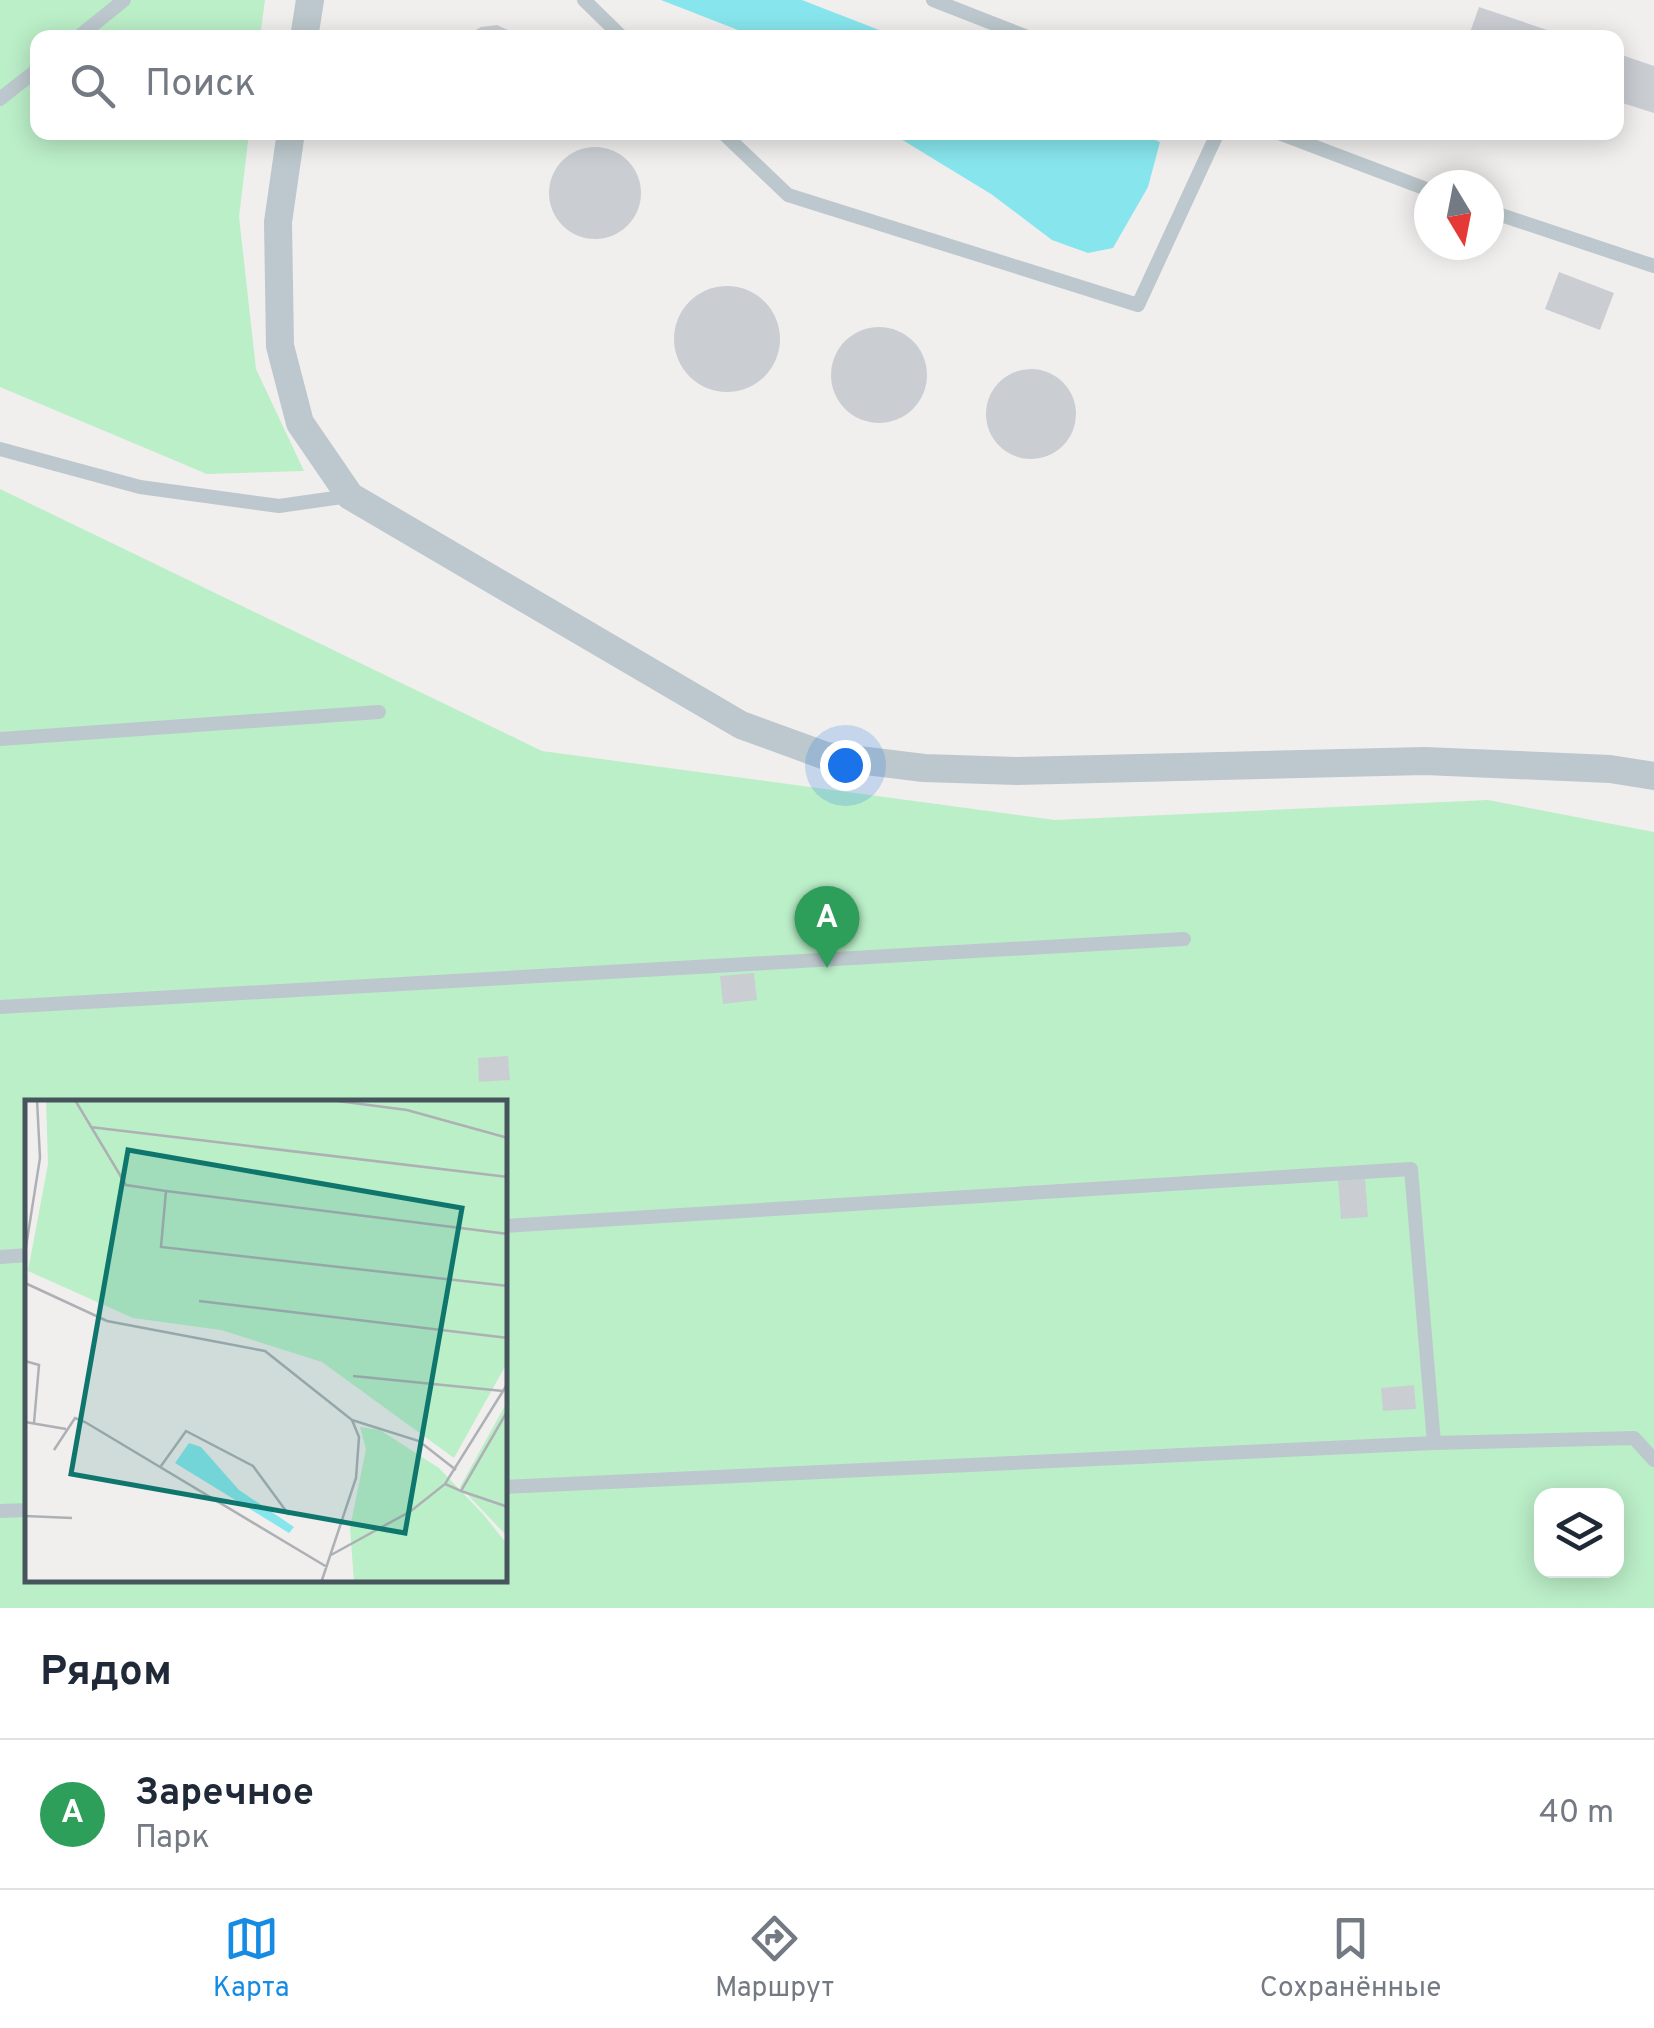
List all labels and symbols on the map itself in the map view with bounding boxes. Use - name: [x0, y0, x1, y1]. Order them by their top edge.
- north arrow: [1414, 170, 1504, 260]
- your location: [820, 740, 871, 791]
- pin: A: [794, 886, 860, 968]
- inset map: [25, 1100, 508, 1583]

